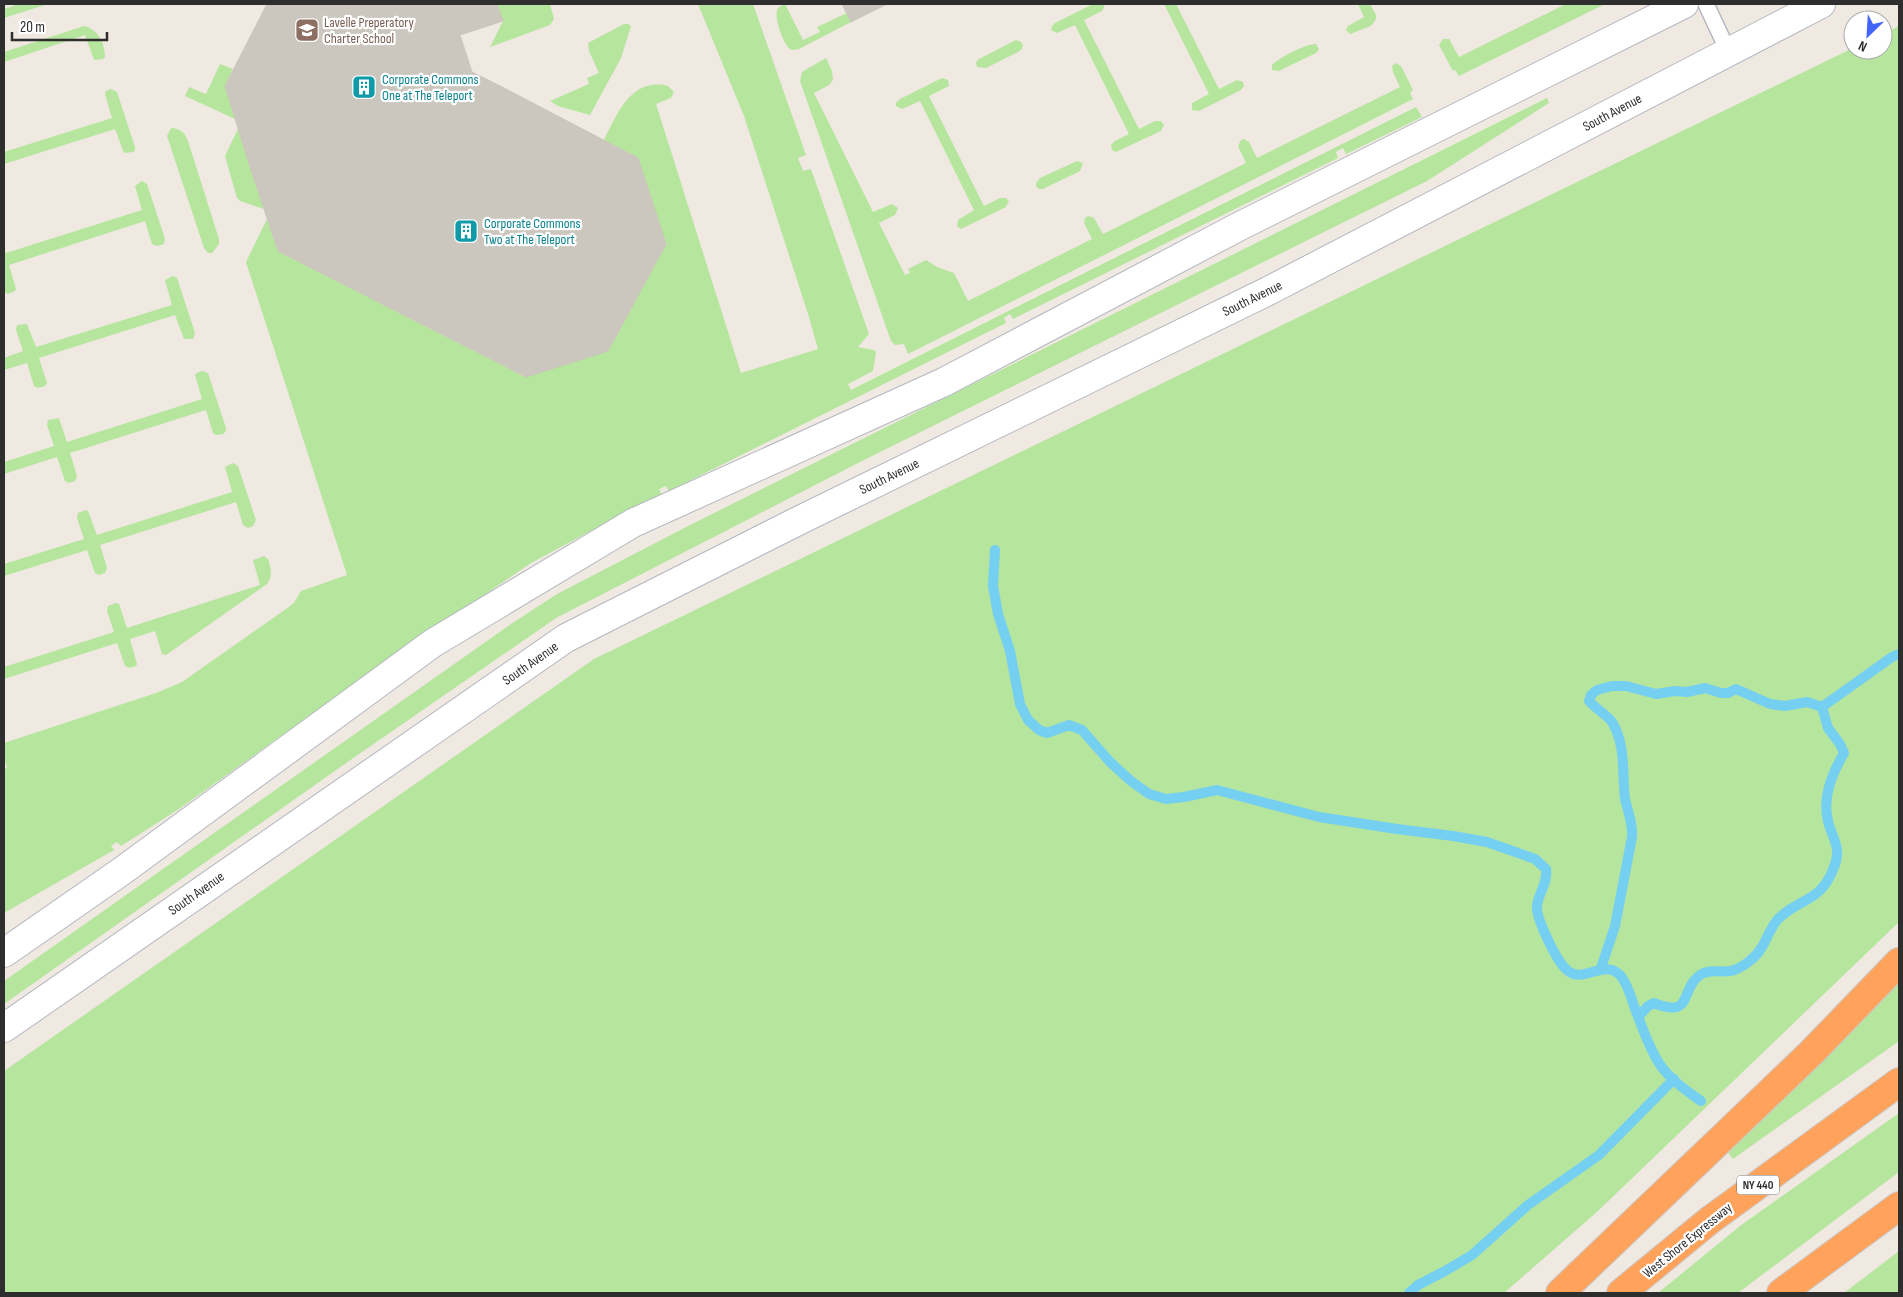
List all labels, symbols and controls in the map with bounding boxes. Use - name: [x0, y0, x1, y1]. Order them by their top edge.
- scale bar: [12, 10, 108, 42]
- north arrow: [1843, 10, 1893, 60]
- place label: Lavelle Preperatory Charter School: [324, 14, 415, 47]
- school or university icon: Lavelle Preperatory Charter School: [294, 17, 320, 43]
- text: 20 m: [20, 18, 45, 37]
- text: N: [1856, 37, 1870, 56]
- place label: Corporate Commons One at The Teleport: [382, 71, 479, 104]
- building icon: Corporate Commons One at The Teleport: [351, 74, 377, 100]
- street label: South Avenue: [1580, 90, 1645, 135]
- place label: Corporate Commons Two at The Teleport: [484, 215, 581, 248]
- building icon: Corporate Commons Two at The Teleport: [453, 218, 479, 244]
- street label: South Avenue: [1220, 277, 1285, 320]
- street label: South Avenue: [857, 455, 922, 498]
- street label: South Avenue: [499, 638, 562, 689]
- street label: South Avenue: [165, 868, 228, 919]
- road number: NY 440: [1737, 1176, 1779, 1194]
- street label: West Shore Expressway: [1639, 1199, 1736, 1282]

